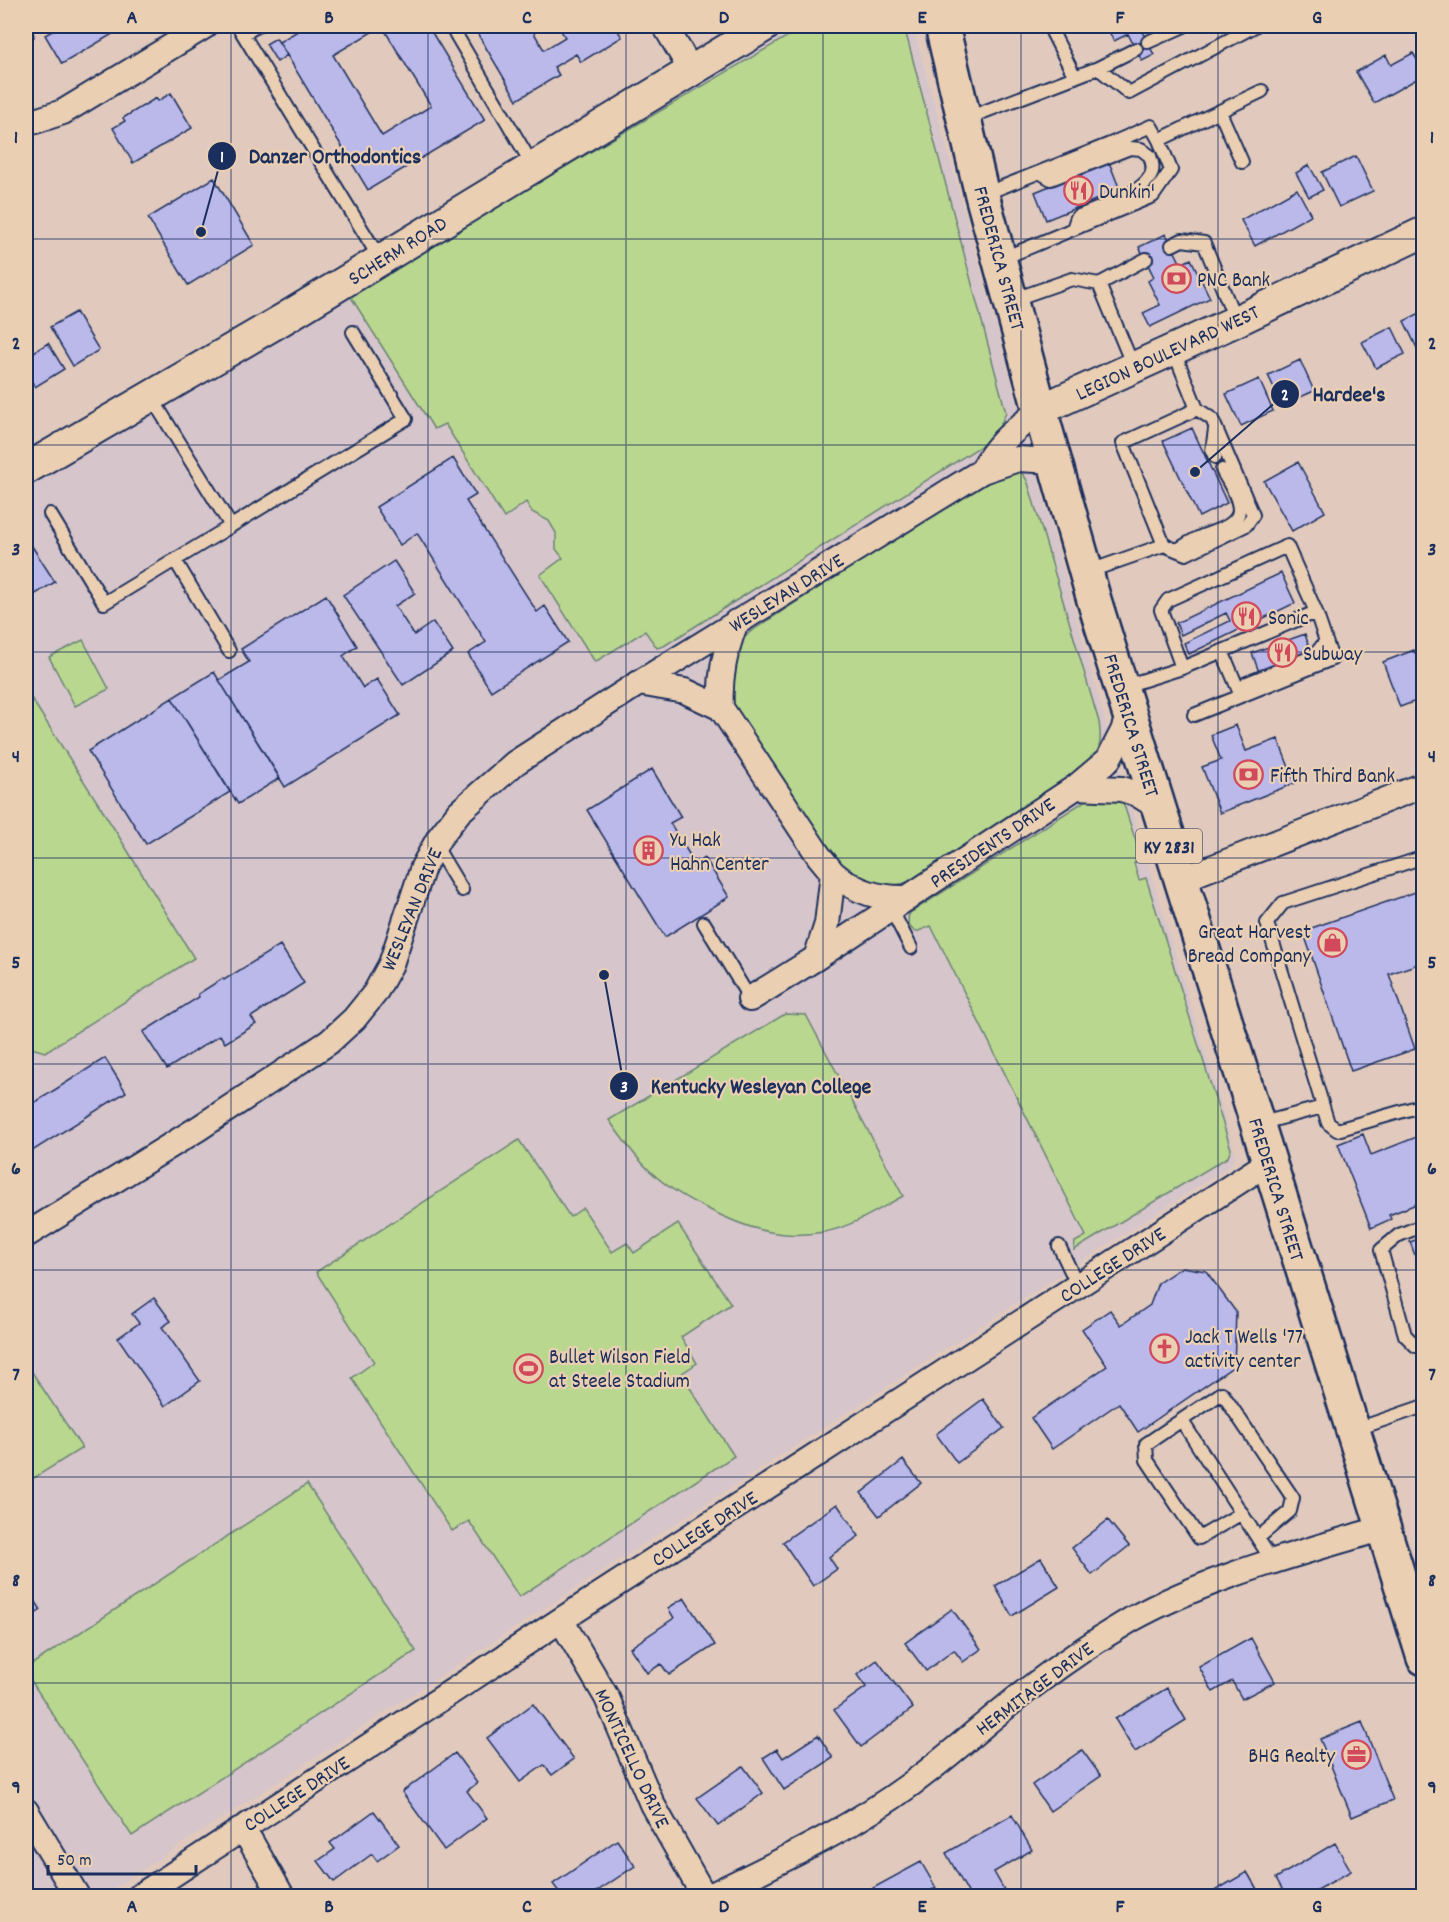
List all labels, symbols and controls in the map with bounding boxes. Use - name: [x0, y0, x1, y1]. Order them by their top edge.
- text: A: [127, 5, 138, 33]
- text: B: [324, 5, 334, 33]
- text: C: [522, 5, 532, 33]
- text: D: [719, 5, 730, 33]
- text: E: [917, 5, 927, 33]
- text: F: [1116, 5, 1126, 33]
- text: G: [1312, 5, 1322, 33]
- text: 1: [14, 125, 18, 153]
- text: 1: [1430, 125, 1434, 153]
- callout: Danzer Orthodontics: [207, 136, 433, 176]
- text: Danzer Orthodontics: [249, 143, 421, 174]
- text: 1: [220, 146, 224, 171]
- restaurant icon: Dunkin': [1062, 175, 1094, 207]
- place label: Dunkin': [1099, 179, 1155, 209]
- street label: FREDERICA STREET: [963, 183, 1031, 335]
- street label: SCHERM ROAD: [343, 210, 454, 295]
- bank icon: PNC Bank: [1160, 263, 1192, 295]
- place label: PNC Bank: [1197, 267, 1270, 297]
- street label: LEGION BOULEVARD WEST: [1072, 299, 1266, 410]
- text: 2: [12, 331, 20, 359]
- text: 2: [1428, 331, 1436, 359]
- callout: Hardee's: [1270, 374, 1397, 414]
- text: Hardee's: [1312, 381, 1386, 412]
- text: 2: [1281, 384, 1289, 409]
- text: 3: [12, 537, 20, 565]
- text: 3: [1428, 537, 1436, 565]
- street label: WESLEYAN DRIVE: [724, 547, 851, 642]
- restaurant icon: Sonic: [1231, 601, 1263, 633]
- place label: Sonic: [1268, 605, 1309, 635]
- restaurant icon: Subway: [1266, 637, 1298, 669]
- place label: Subway: [1303, 641, 1363, 671]
- street label: FREDERICA STREET: [1093, 651, 1165, 802]
- text: 4: [12, 744, 20, 772]
- text: 4: [1428, 744, 1436, 772]
- bank icon: Fifth Third Bank: [1233, 759, 1265, 791]
- place label: Fifth Third Bank: [1270, 763, 1395, 793]
- street label: PRESIDENTS DRIVE: [925, 791, 1063, 898]
- place label: Yu Hak Hahn Center: [670, 827, 769, 881]
- road number: KY 2831: [1136, 829, 1202, 863]
- building icon: Yu Hak Hahn Center: [633, 835, 665, 867]
- street label: WESLEYAN DRIVE: [375, 844, 452, 976]
- place label: Great Harvest Bread Company: [1188, 919, 1311, 973]
- shop icon: Great Harvest Bread Company: [1316, 927, 1348, 959]
- text: 5: [11, 950, 21, 978]
- text: 5: [1427, 950, 1437, 978]
- callout: Kentucky Wesleyan College: [609, 1066, 883, 1106]
- text: Kentucky Wesleyan College: [651, 1073, 872, 1104]
- text: 3: [620, 1076, 628, 1101]
- street label: FREDERICA STREET: [1238, 1115, 1310, 1266]
- text: 6: [11, 1156, 21, 1184]
- text: 6: [1427, 1156, 1437, 1184]
- street label: COLLEGE DRIVE: [1055, 1221, 1173, 1312]
- place label: Jack T Wells '77 activity center: [1185, 1324, 1303, 1378]
- church icon: Jack T Wells '77 activity center: [1148, 1332, 1180, 1364]
- place label: Bullet Wilson Field at Steele Stadium: [549, 1344, 691, 1398]
- sports icon: Bullet Wilson Field at Steele Stadium: [512, 1352, 544, 1384]
- text: 7: [12, 1362, 20, 1390]
- text: 7: [1428, 1362, 1436, 1390]
- street label: COLLEGE DRIVE: [647, 1485, 765, 1576]
- text: 8: [12, 1568, 20, 1596]
- text: 8: [1428, 1568, 1436, 1596]
- street label: HERMITAGE DRIVE: [970, 1636, 1102, 1745]
- street label: MONTICELLO DRIVE: [585, 1685, 676, 1834]
- office icon: BHG Realty: [1340, 1739, 1372, 1771]
- place label: BHG Realty: [1248, 1743, 1335, 1773]
- street label: COLLEGE DRIVE: [239, 1750, 357, 1841]
- text: 9: [11, 1775, 21, 1803]
- text: 9: [1427, 1775, 1437, 1803]
- scale bar: [48, 1838, 196, 1876]
- text: 50 m: [57, 1849, 92, 1874]
- text: A: [127, 1894, 138, 1922]
- text: B: [324, 1894, 334, 1922]
- text: C: [522, 1894, 532, 1922]
- text: D: [719, 1894, 730, 1922]
- text: E: [917, 1894, 927, 1922]
- text: F: [1116, 1894, 1126, 1922]
- text: G: [1312, 1894, 1322, 1922]

